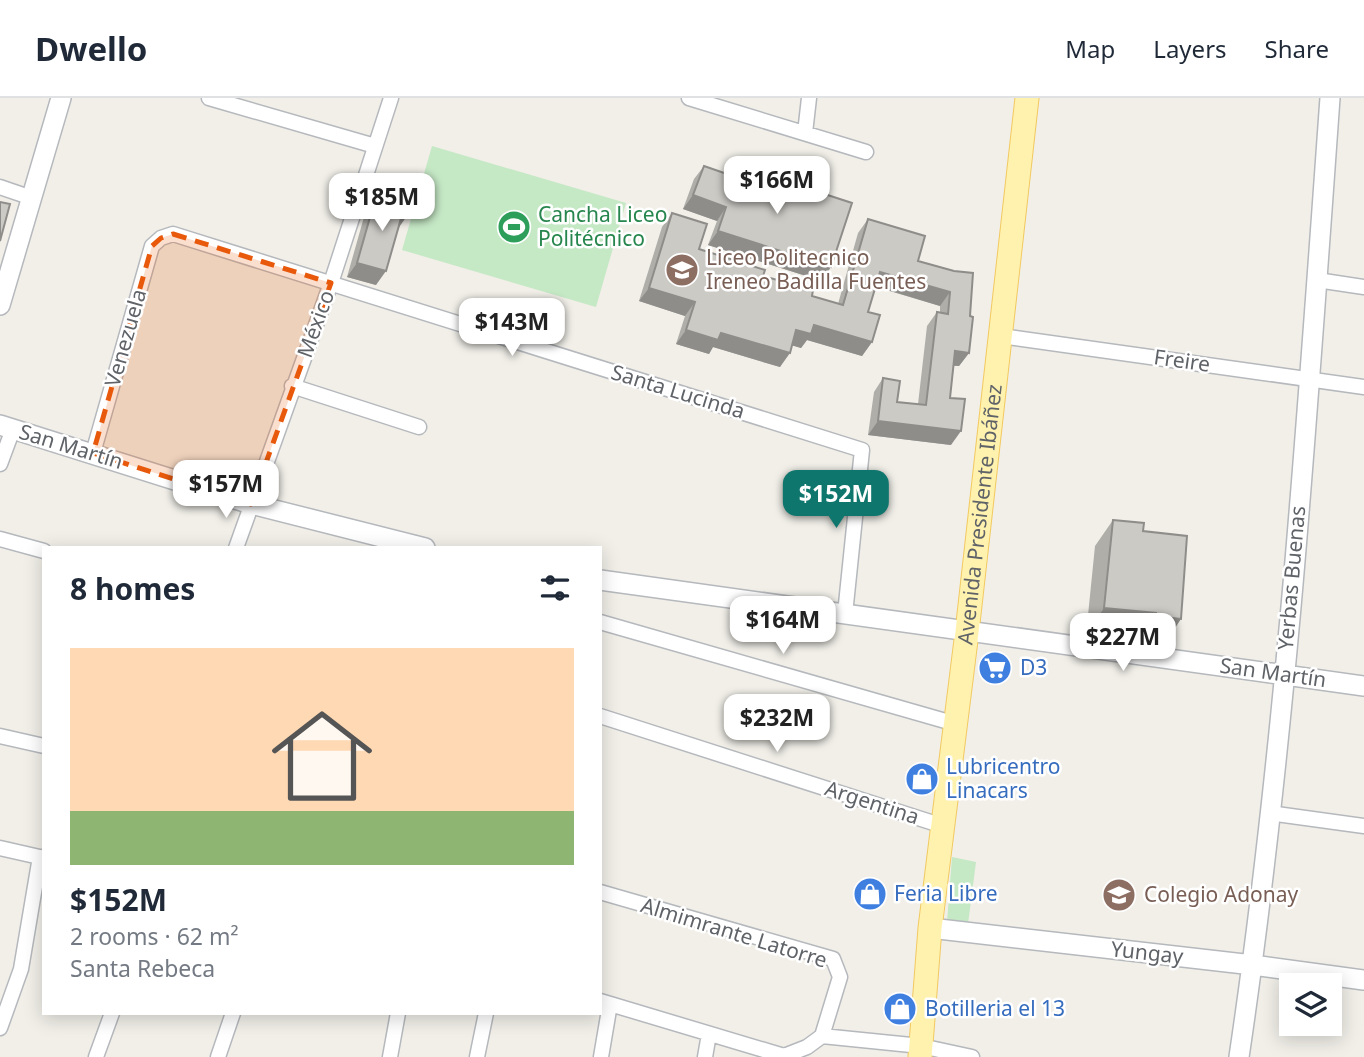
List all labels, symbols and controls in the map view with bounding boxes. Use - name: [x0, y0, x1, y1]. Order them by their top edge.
- text: Dwello: [35, 26, 147, 71]
- text: Map: [1065, 32, 1115, 65]
- text: Layers: [1153, 32, 1227, 65]
- text: Share: [1265, 32, 1329, 65]
- pin: $166M: [728, 156, 826, 216]
- text: $166M: [740, 163, 814, 195]
- pin: $185M: [333, 174, 431, 233]
- text: $185M: [345, 180, 419, 212]
- place label: Cancha Liceo Politécnico: [538, 200, 667, 252]
- sports icon: Cancha Liceo Politécnico: [495, 208, 533, 246]
- place label: Liceo Politecnico Ireneo Badilla Fuentes: [706, 243, 926, 295]
- school or university icon: Liceo Politecnico Ireneo Badilla Fuentes: [663, 251, 701, 289]
- street label: Venezuela: [98, 286, 152, 390]
- street label: México: [290, 286, 340, 361]
- pin: $143M: [463, 299, 561, 358]
- text: $143M: [475, 305, 549, 337]
- street label: Freire: [1152, 342, 1212, 378]
- street label: Santa Lucinda: [608, 357, 748, 425]
- street label: Avenida Presidente Ibáñez: [951, 383, 1008, 646]
- street label: San Martín: [16, 417, 127, 475]
- pin: $157M: [177, 460, 275, 520]
- text: $157M: [189, 467, 263, 499]
- pin: $152M: [787, 470, 885, 530]
- text: $152M: [799, 477, 873, 509]
- street label: Yerbas Buenas: [1271, 505, 1311, 651]
- text: 8 homes: [70, 568, 195, 609]
- icon: filters: [536, 569, 574, 607]
- pin: $164M: [734, 596, 832, 656]
- text: $164M: [746, 603, 820, 635]
- pin: $227M: [1074, 614, 1172, 673]
- text: $227M: [1086, 620, 1160, 652]
- supermarket icon: D3: [976, 649, 1014, 687]
- street label: San Martín: [1218, 651, 1328, 693]
- place label: D3: [1020, 653, 1047, 681]
- icon: home: [259, 693, 385, 819]
- pin: $232M: [728, 694, 826, 754]
- text: $232M: [740, 701, 814, 733]
- place label: Lubricentro Linacars: [946, 752, 1060, 804]
- shop icon: Lubricentro Linacars: [903, 760, 941, 798]
- street label: Argentina: [822, 774, 923, 830]
- shop icon: Feria Libre: [851, 875, 889, 913]
- school or university icon: Colegio Adonay: [1100, 876, 1138, 914]
- text: $152M: [70, 879, 167, 920]
- place label: Feria Libre: [894, 879, 998, 907]
- place label: Colegio Adonay: [1144, 880, 1299, 908]
- street label: Almimrante Latorre: [638, 890, 831, 974]
- text: 2 rooms · 62 m²: [70, 920, 239, 952]
- street label: Yungay: [1110, 934, 1185, 970]
- text: Santa Rebeca: [70, 952, 215, 984]
- map controls: [1279, 973, 1342, 1036]
- button: layers: [1279, 973, 1342, 1036]
- shop icon: Botilleria el 13: [881, 990, 919, 1028]
- place label: Botilleria el 13: [925, 994, 1065, 1022]

